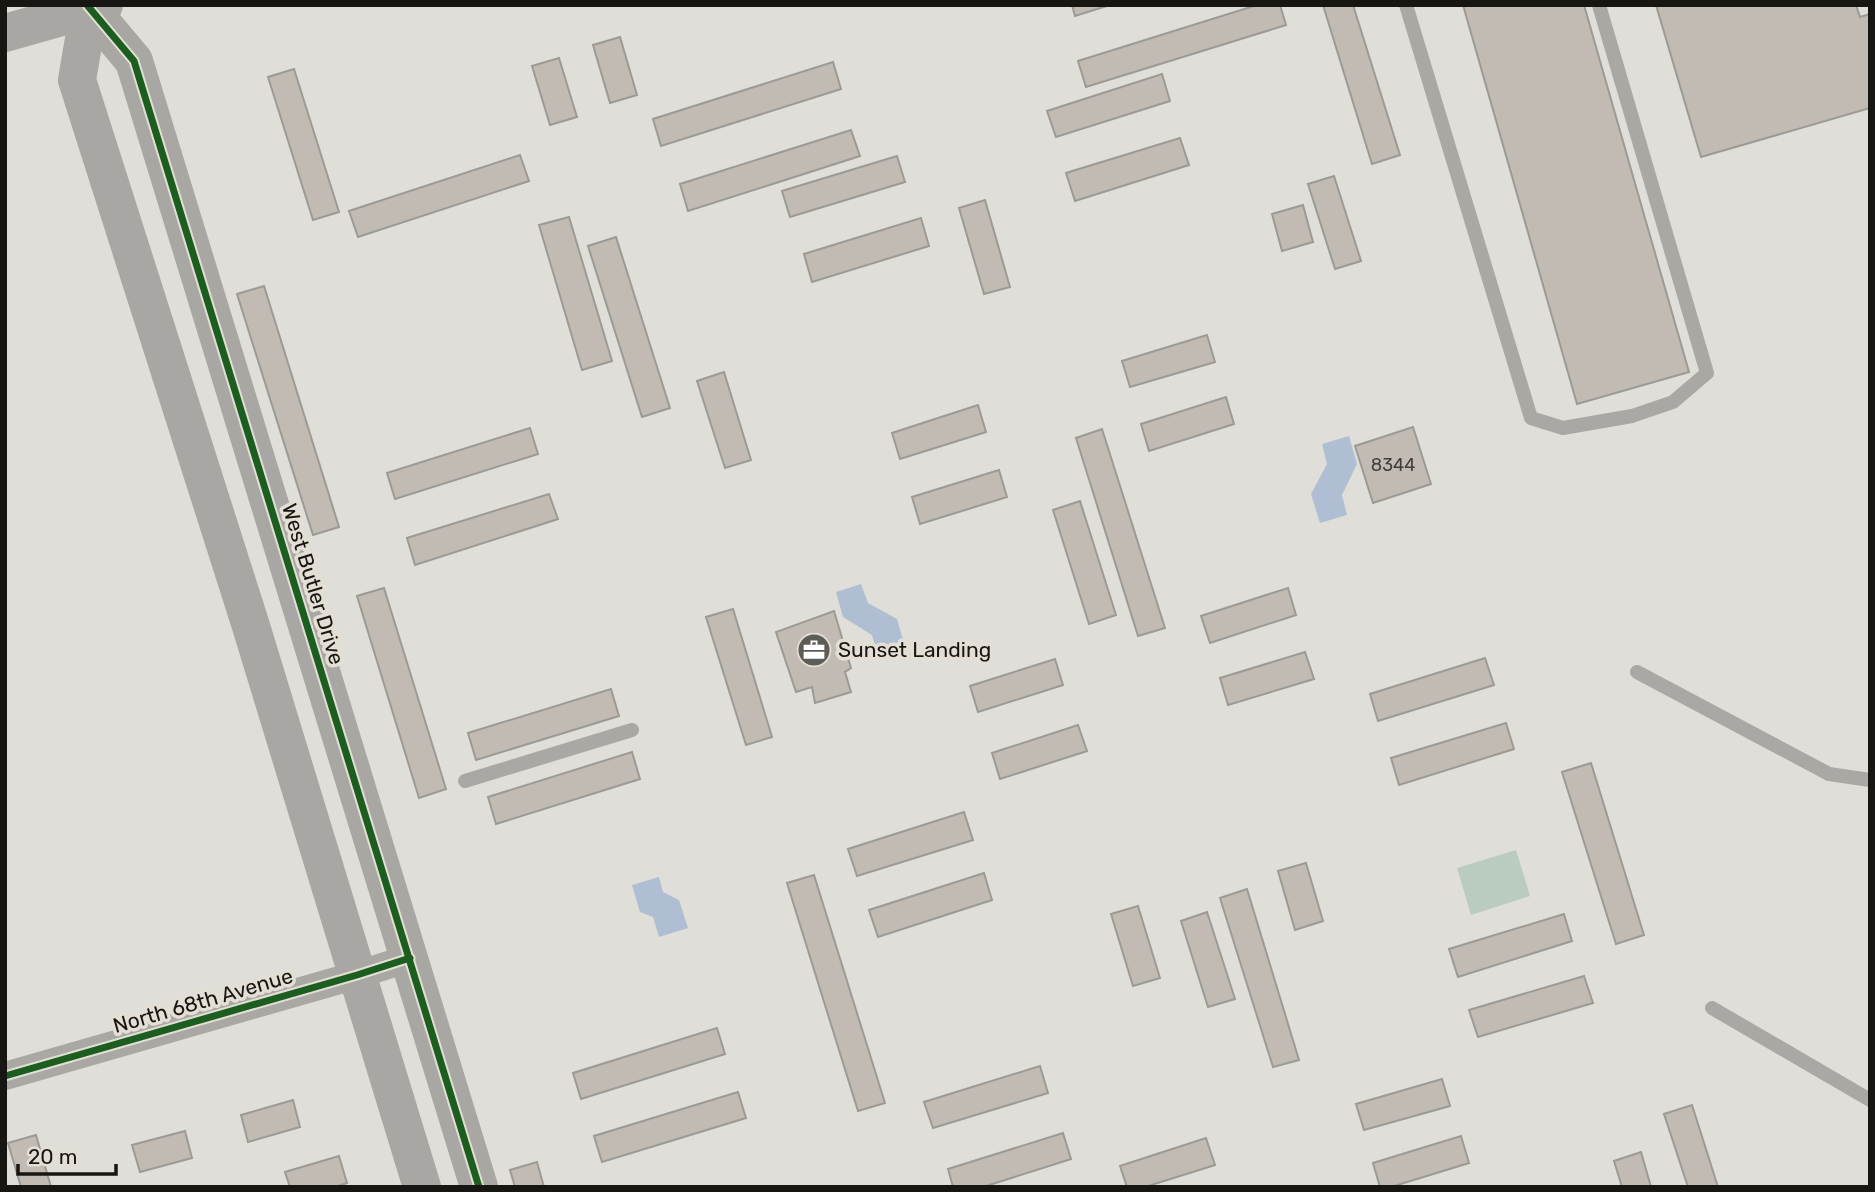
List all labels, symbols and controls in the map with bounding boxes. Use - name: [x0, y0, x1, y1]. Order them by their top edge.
- house number: 8344: [1371, 454, 1415, 476]
- street label: West Butler Drive: [277, 500, 350, 667]
- office icon: Sunset Landing: [795, 631, 833, 669]
- place label: Sunset Landing: [838, 637, 991, 662]
- street label: North 68th Avenue: [110, 963, 296, 1038]
- scale bar: [18, 1132, 116, 1176]
- text: 20 m: [28, 1144, 77, 1169]

